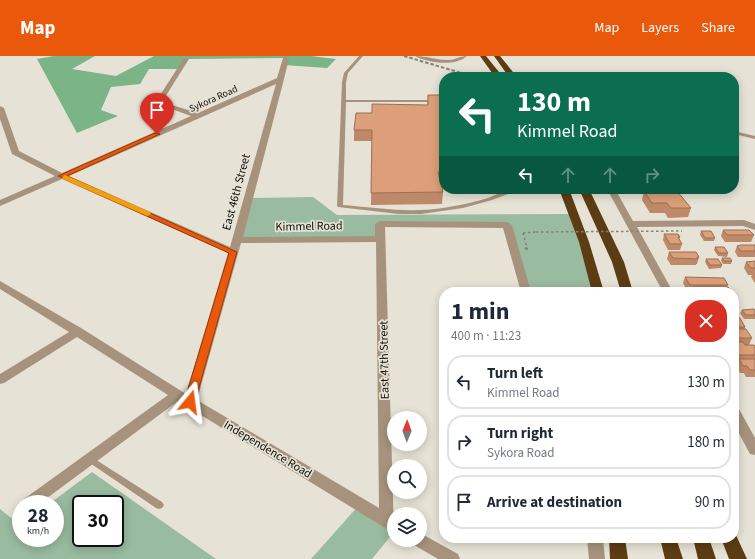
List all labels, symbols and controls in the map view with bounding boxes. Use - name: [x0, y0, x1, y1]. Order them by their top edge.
- text: Map: [20, 15, 55, 42]
- text: Map: [594, 18, 619, 38]
- text: Layers: [641, 18, 679, 38]
- text: Share: [701, 18, 735, 38]
- street label: Sykora Road: [187, 82, 240, 116]
- text: 130 m: [517, 82, 591, 122]
- icon: left: [451, 88, 503, 140]
- pin: [140, 93, 174, 134]
- icon: arrive: [146, 99, 168, 121]
- text: Kimmel Road: [517, 119, 617, 144]
- street label: East 46th Street: [218, 152, 255, 232]
- icon: left: [515, 164, 537, 186]
- icon: ahead: [557, 164, 579, 186]
- icon: ahead: [599, 164, 621, 186]
- icon: right: [641, 164, 663, 186]
- street label: Kimmel Road: [275, 217, 343, 236]
- text: 1 min: [451, 294, 509, 329]
- button: close: [685, 300, 727, 342]
- street label: East 47th Street: [375, 321, 394, 399]
- text: 400 m · 11:23: [451, 327, 521, 345]
- text: Turn left: [487, 363, 543, 384]
- icon: left: [453, 371, 475, 393]
- text: 130 m: [687, 372, 725, 393]
- position arrow: [169, 381, 211, 423]
- text: Kimmel Road: [487, 384, 560, 402]
- north arrow: [387, 411, 427, 451]
- map controls: [387, 411, 427, 547]
- street label: Independence Road: [220, 416, 315, 482]
- text: Turn right: [487, 423, 553, 444]
- icon: right: [453, 431, 475, 453]
- text: 180 m: [687, 432, 725, 453]
- text: Sykora Road: [487, 444, 555, 462]
- button: search: [387, 459, 427, 499]
- icon: arrive: [453, 491, 475, 513]
- text: Arrive at destination: [487, 492, 622, 513]
- text: 90 m: [695, 492, 725, 513]
- speed limit sign: 30: [72, 495, 124, 547]
- text: 28: [27, 502, 49, 530]
- button: layers: [387, 507, 427, 547]
- text: km/h: [27, 524, 49, 538]

